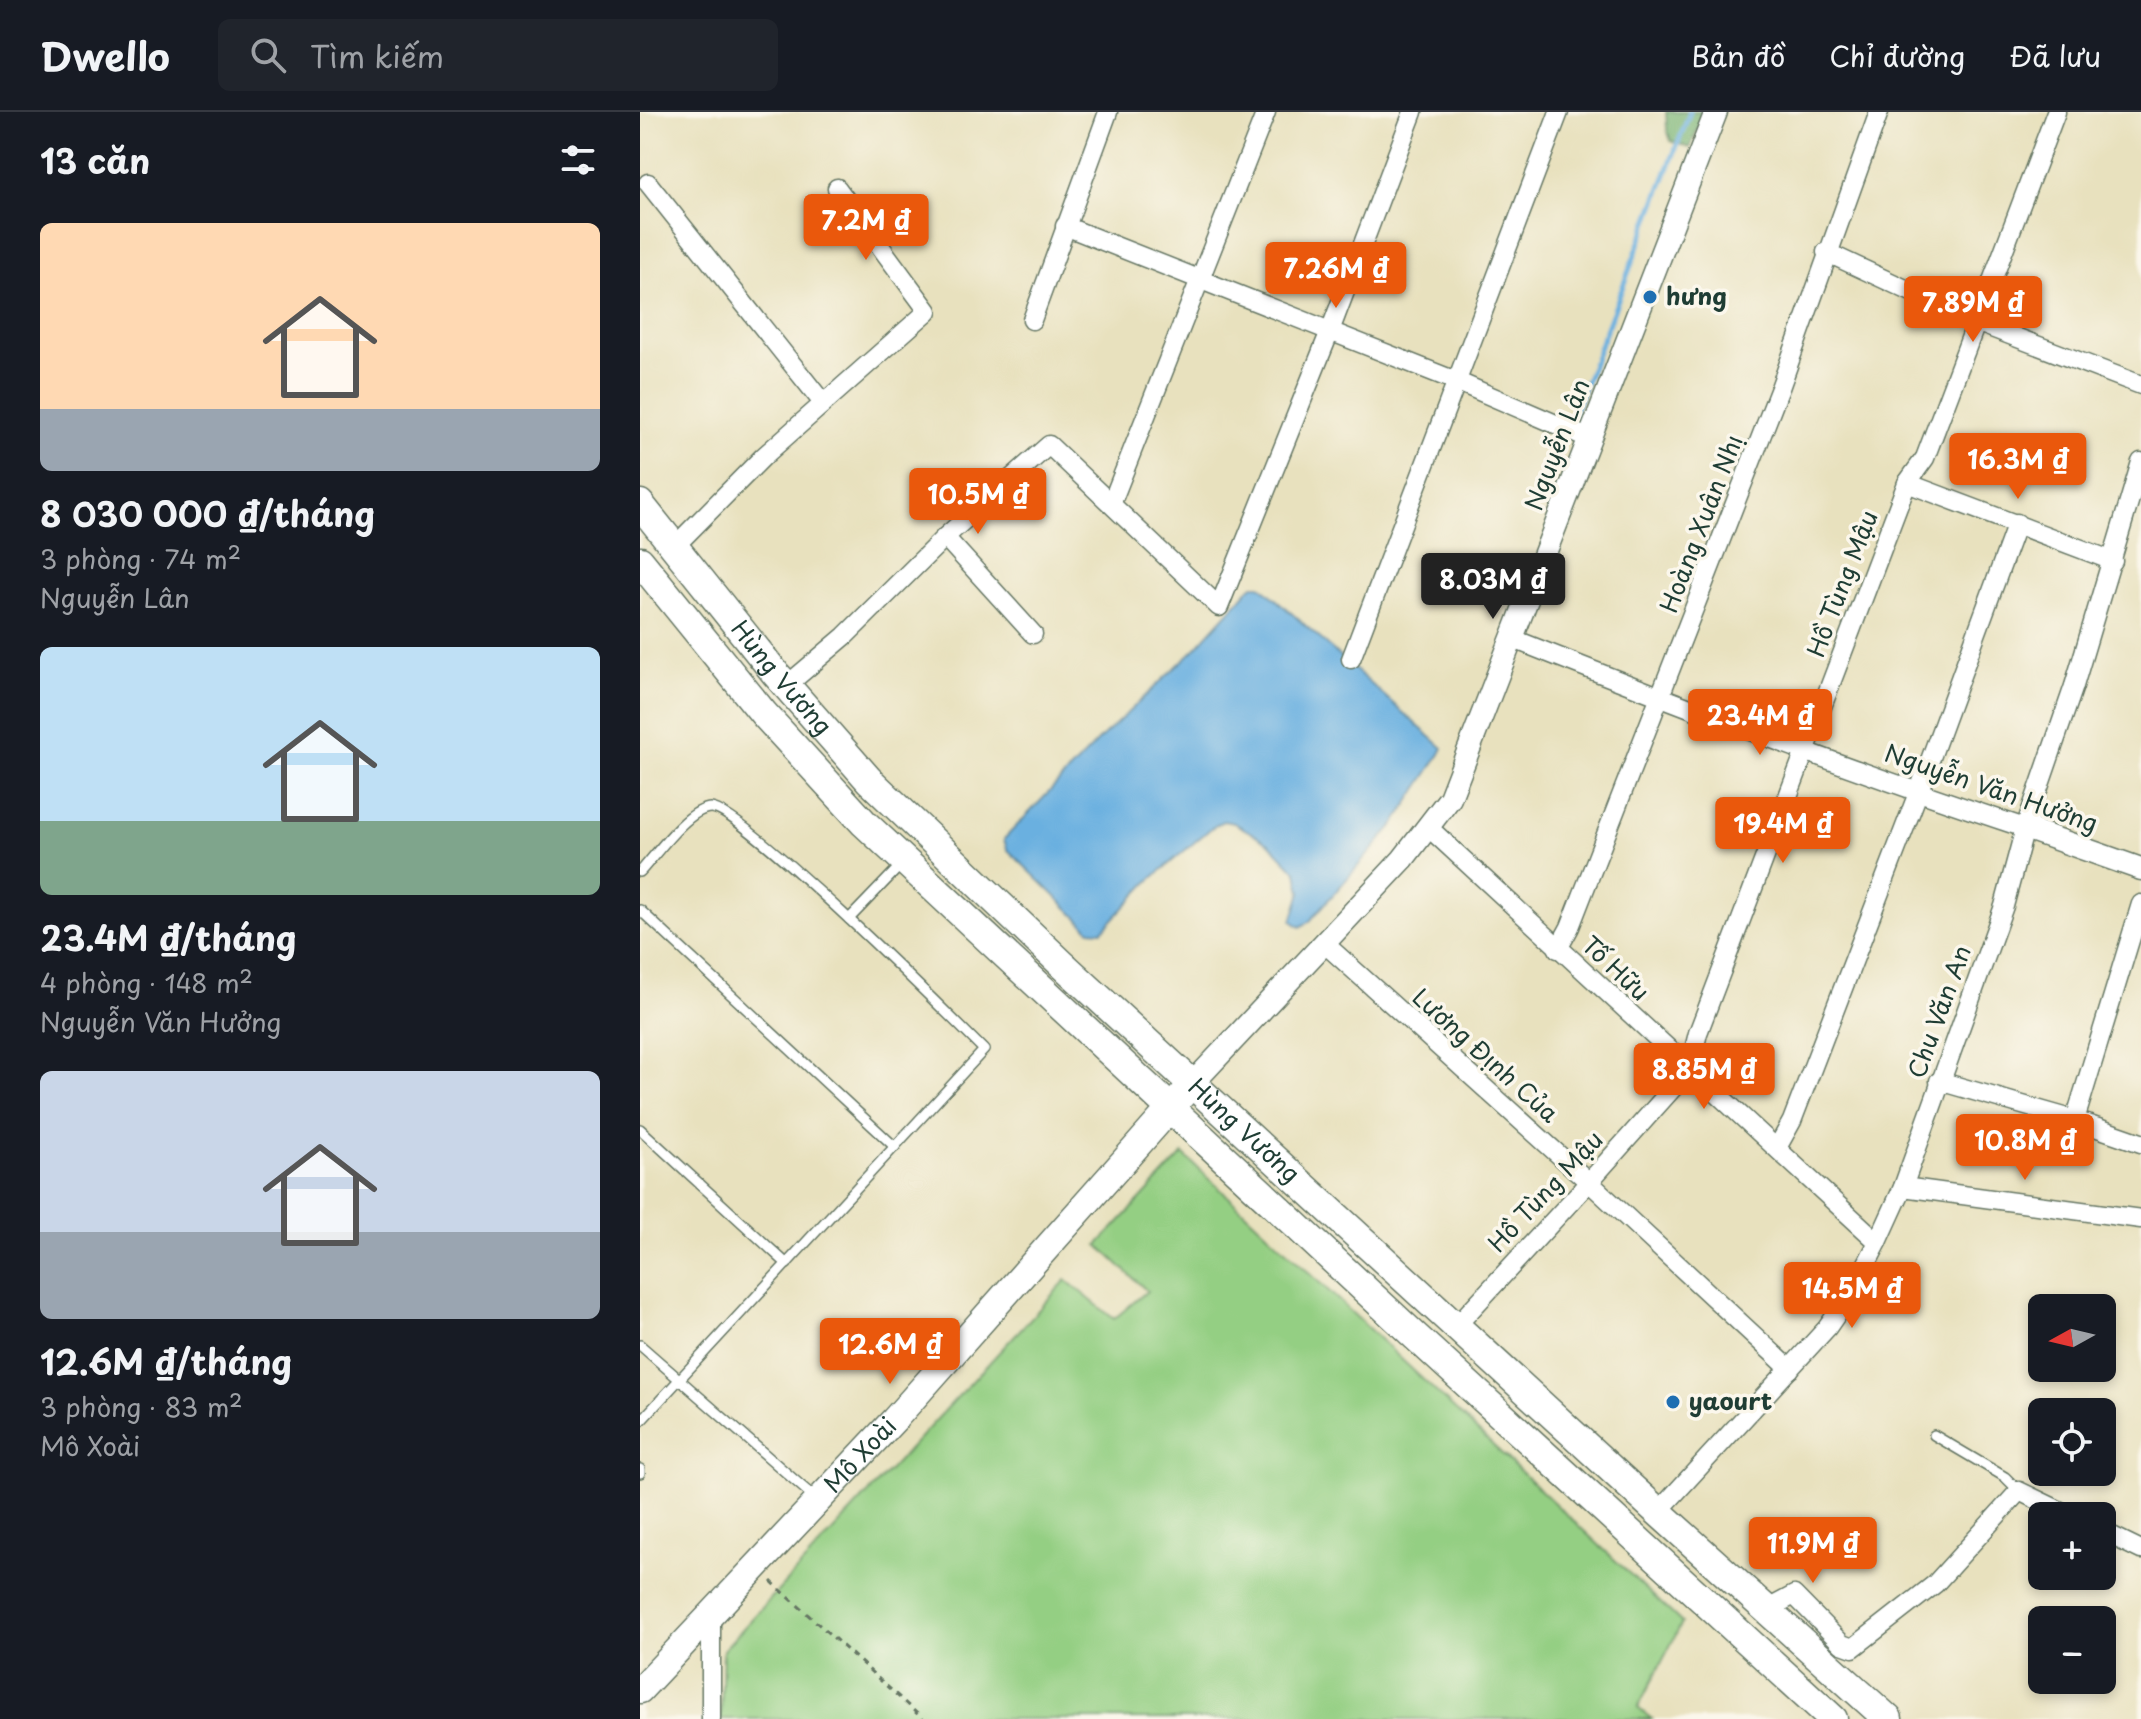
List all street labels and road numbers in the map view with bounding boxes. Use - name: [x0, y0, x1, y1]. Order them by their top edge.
- street label: Nguyễn Lân: [1515, 373, 1598, 515]
- street label: Hoàng Xuân Nhị: [1650, 429, 1751, 617]
- street label: Hồ Tùng Mậu: [1797, 505, 1886, 662]
- street label: Hùng Vương: [724, 612, 842, 742]
- street label: Nguyễn Văn Hưởng: [1880, 734, 2103, 840]
- street label: Tố Hữu: [1574, 927, 1658, 1008]
- street label: Chu Văn An: [1897, 940, 1979, 1083]
- street label: Lương Định Của: [1405, 979, 1567, 1130]
- street label: Hùng Vương: [1181, 1069, 1309, 1190]
- street label: Hồ Tùng Mậu: [1479, 1122, 1610, 1260]
- street label: Mô Xoài: [814, 1408, 904, 1500]

